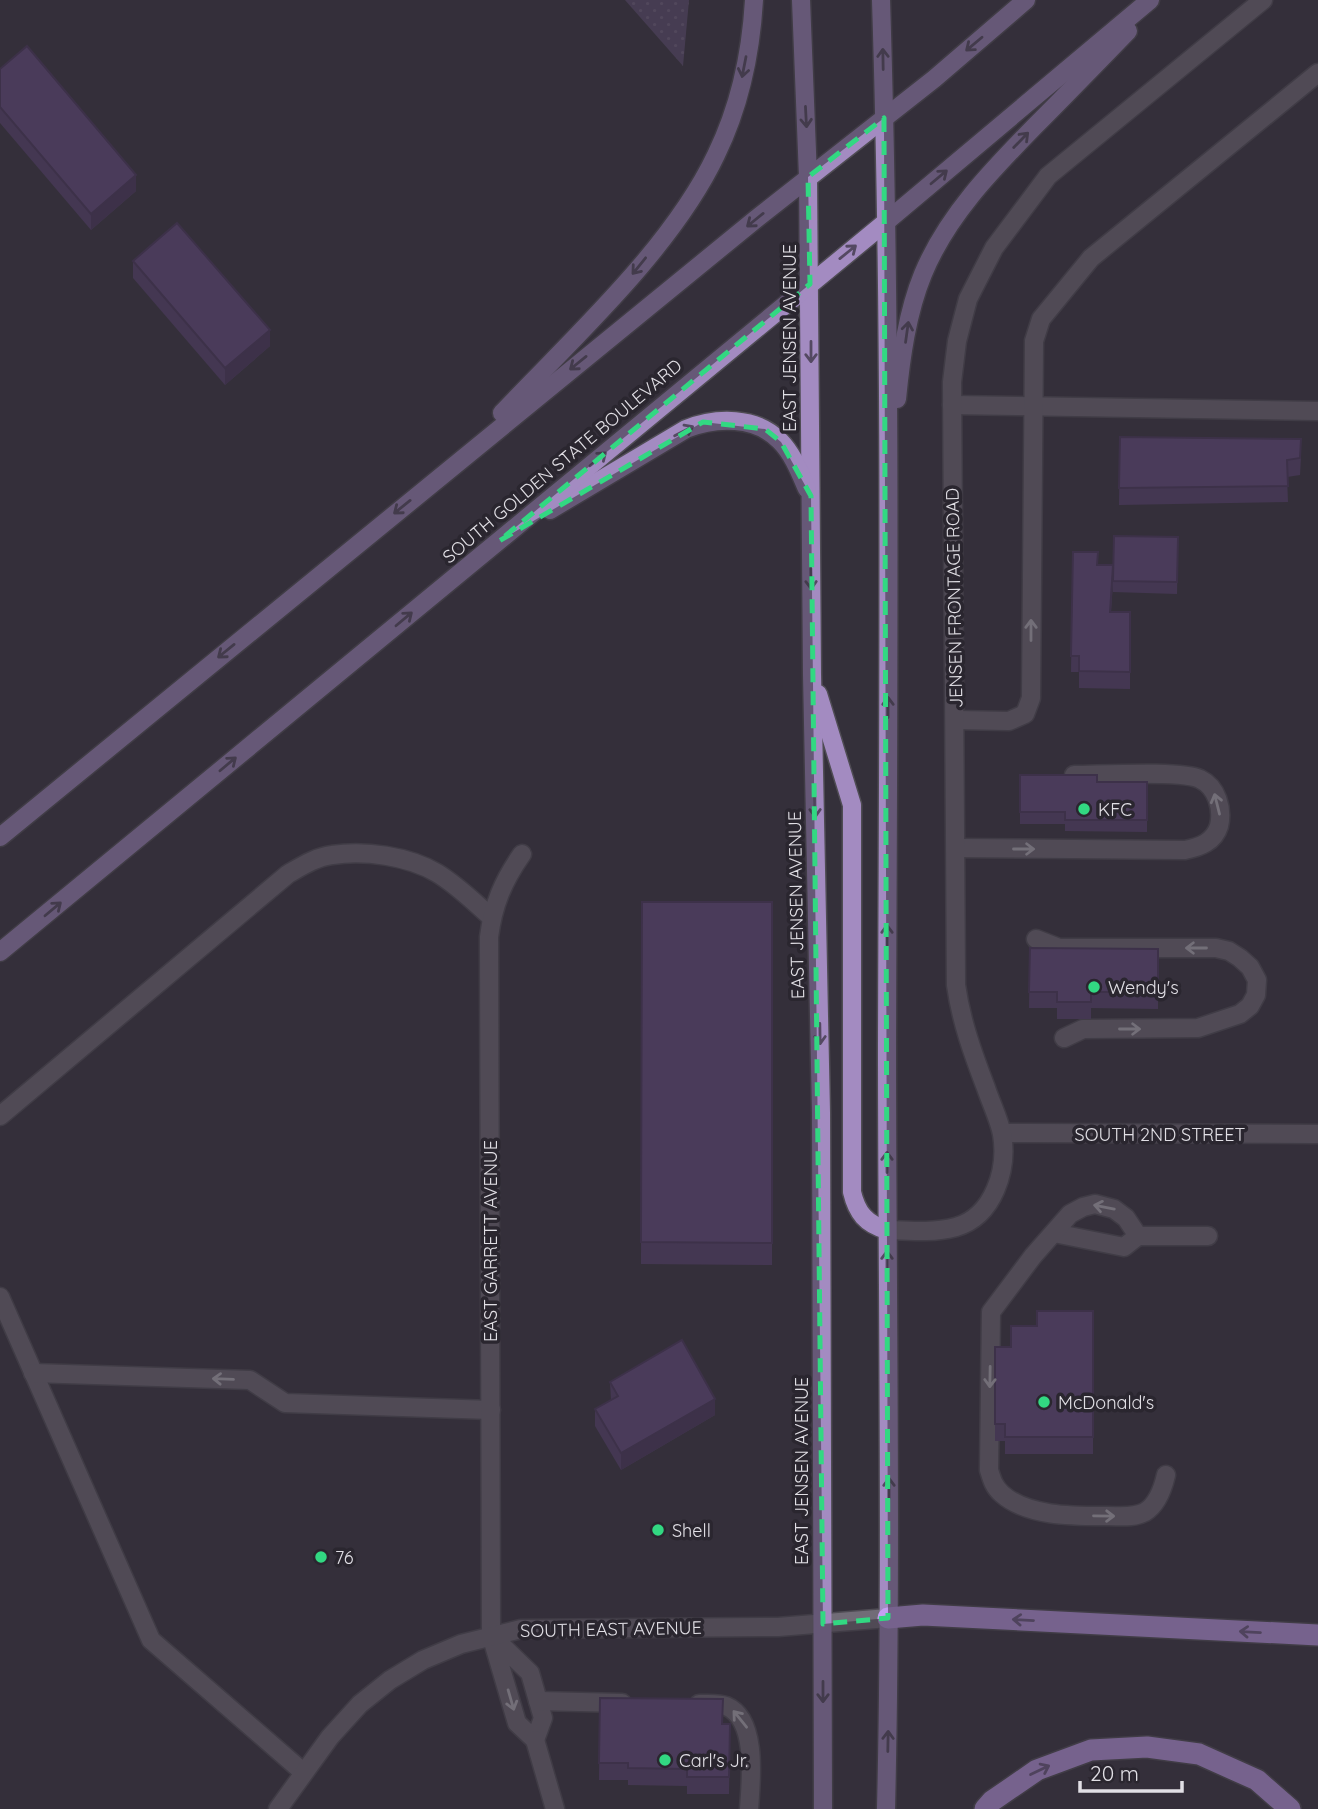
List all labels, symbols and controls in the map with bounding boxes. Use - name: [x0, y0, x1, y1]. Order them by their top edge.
- one-way arrow: [966, 36, 984, 52]
- one-way arrow: [876, 48, 890, 71]
- one-way arrow: [737, 55, 751, 78]
- one-way arrow: [799, 105, 812, 128]
- one-way arrow: [1013, 132, 1030, 149]
- one-way arrow: [929, 169, 947, 185]
- one-way arrow: [746, 212, 764, 227]
- street label: EAST JENSEN AVENUE: [778, 244, 801, 432]
- one-way arrow: [839, 245, 857, 260]
- one-way arrow: [631, 256, 647, 274]
- one-way arrow: [901, 321, 914, 344]
- one-way arrow: [804, 340, 818, 363]
- street label: SOUTH GOLDEN STATE BOULEVARD: [438, 354, 686, 568]
- one-way arrow: [570, 355, 588, 371]
- one-way arrow: [673, 423, 694, 437]
- one-way arrow: [589, 451, 607, 467]
- street label: JENSEN FRONTAGE ROAD: [941, 488, 967, 708]
- one-way arrow: [393, 499, 411, 515]
- one-way arrow: [804, 568, 818, 591]
- one-way arrow: [394, 611, 412, 627]
- one-way arrow: [1024, 619, 1038, 642]
- one-way arrow: [218, 643, 236, 659]
- one-way arrow: [881, 696, 895, 719]
- one-way arrow: [219, 756, 237, 772]
- one-way arrow: [1210, 794, 1223, 816]
- one-way arrow: [808, 795, 822, 818]
- place label: KFC: [1098, 798, 1132, 821]
- marker: KFC: [1076, 801, 1092, 817]
- street label: EAST JENSEN AVENUE: [783, 811, 809, 999]
- one-way arrow: [1012, 842, 1035, 856]
- one-way arrow: [43, 901, 61, 916]
- one-way arrow: [880, 923, 894, 946]
- one-way arrow: [1185, 941, 1208, 955]
- place label: Wendy's: [1108, 976, 1179, 999]
- marker: Wendy's: [1086, 979, 1102, 995]
- one-way arrow: [1118, 1022, 1141, 1035]
- one-way arrow: [813, 1023, 826, 1046]
- street label: SOUTH 2ND STREET: [1075, 1123, 1246, 1146]
- street label: EAST GARRETT AVENUE: [479, 1140, 502, 1342]
- one-way arrow: [880, 1151, 894, 1174]
- one-way arrow: [1093, 1200, 1115, 1213]
- one-way arrow: [880, 1249, 894, 1272]
- one-way arrow: [983, 1365, 997, 1388]
- one-way arrow: [212, 1373, 235, 1386]
- street label: EAST JENSEN AVENUE: [790, 1377, 813, 1565]
- place label: McDonald's: [1058, 1391, 1154, 1414]
- marker: McDonald's: [1036, 1394, 1052, 1410]
- one-way arrow: [882, 1477, 895, 1500]
- one-way arrow: [1092, 1509, 1115, 1523]
- place label: Shell: [672, 1519, 711, 1542]
- marker: Shell: [650, 1522, 666, 1538]
- place label: 76: [335, 1546, 354, 1569]
- marker: 76: [313, 1549, 329, 1565]
- one-way arrow: [1011, 1614, 1034, 1627]
- street label: SOUTH EAST AVENUE: [520, 1616, 702, 1642]
- one-way arrow: [1239, 1625, 1262, 1638]
- one-way arrow: [816, 1680, 830, 1703]
- one-way arrow: [505, 1689, 518, 1711]
- one-way arrow: [732, 1711, 747, 1729]
- one-way arrow: [881, 1730, 894, 1753]
- place label: Carl's Jr.: [679, 1749, 748, 1772]
- scale bar: [1080, 1750, 1182, 1794]
- marker: Carl's Jr.: [657, 1752, 673, 1768]
- text: 20 m: [1090, 1760, 1139, 1786]
- one-way arrow: [1029, 1762, 1050, 1776]

